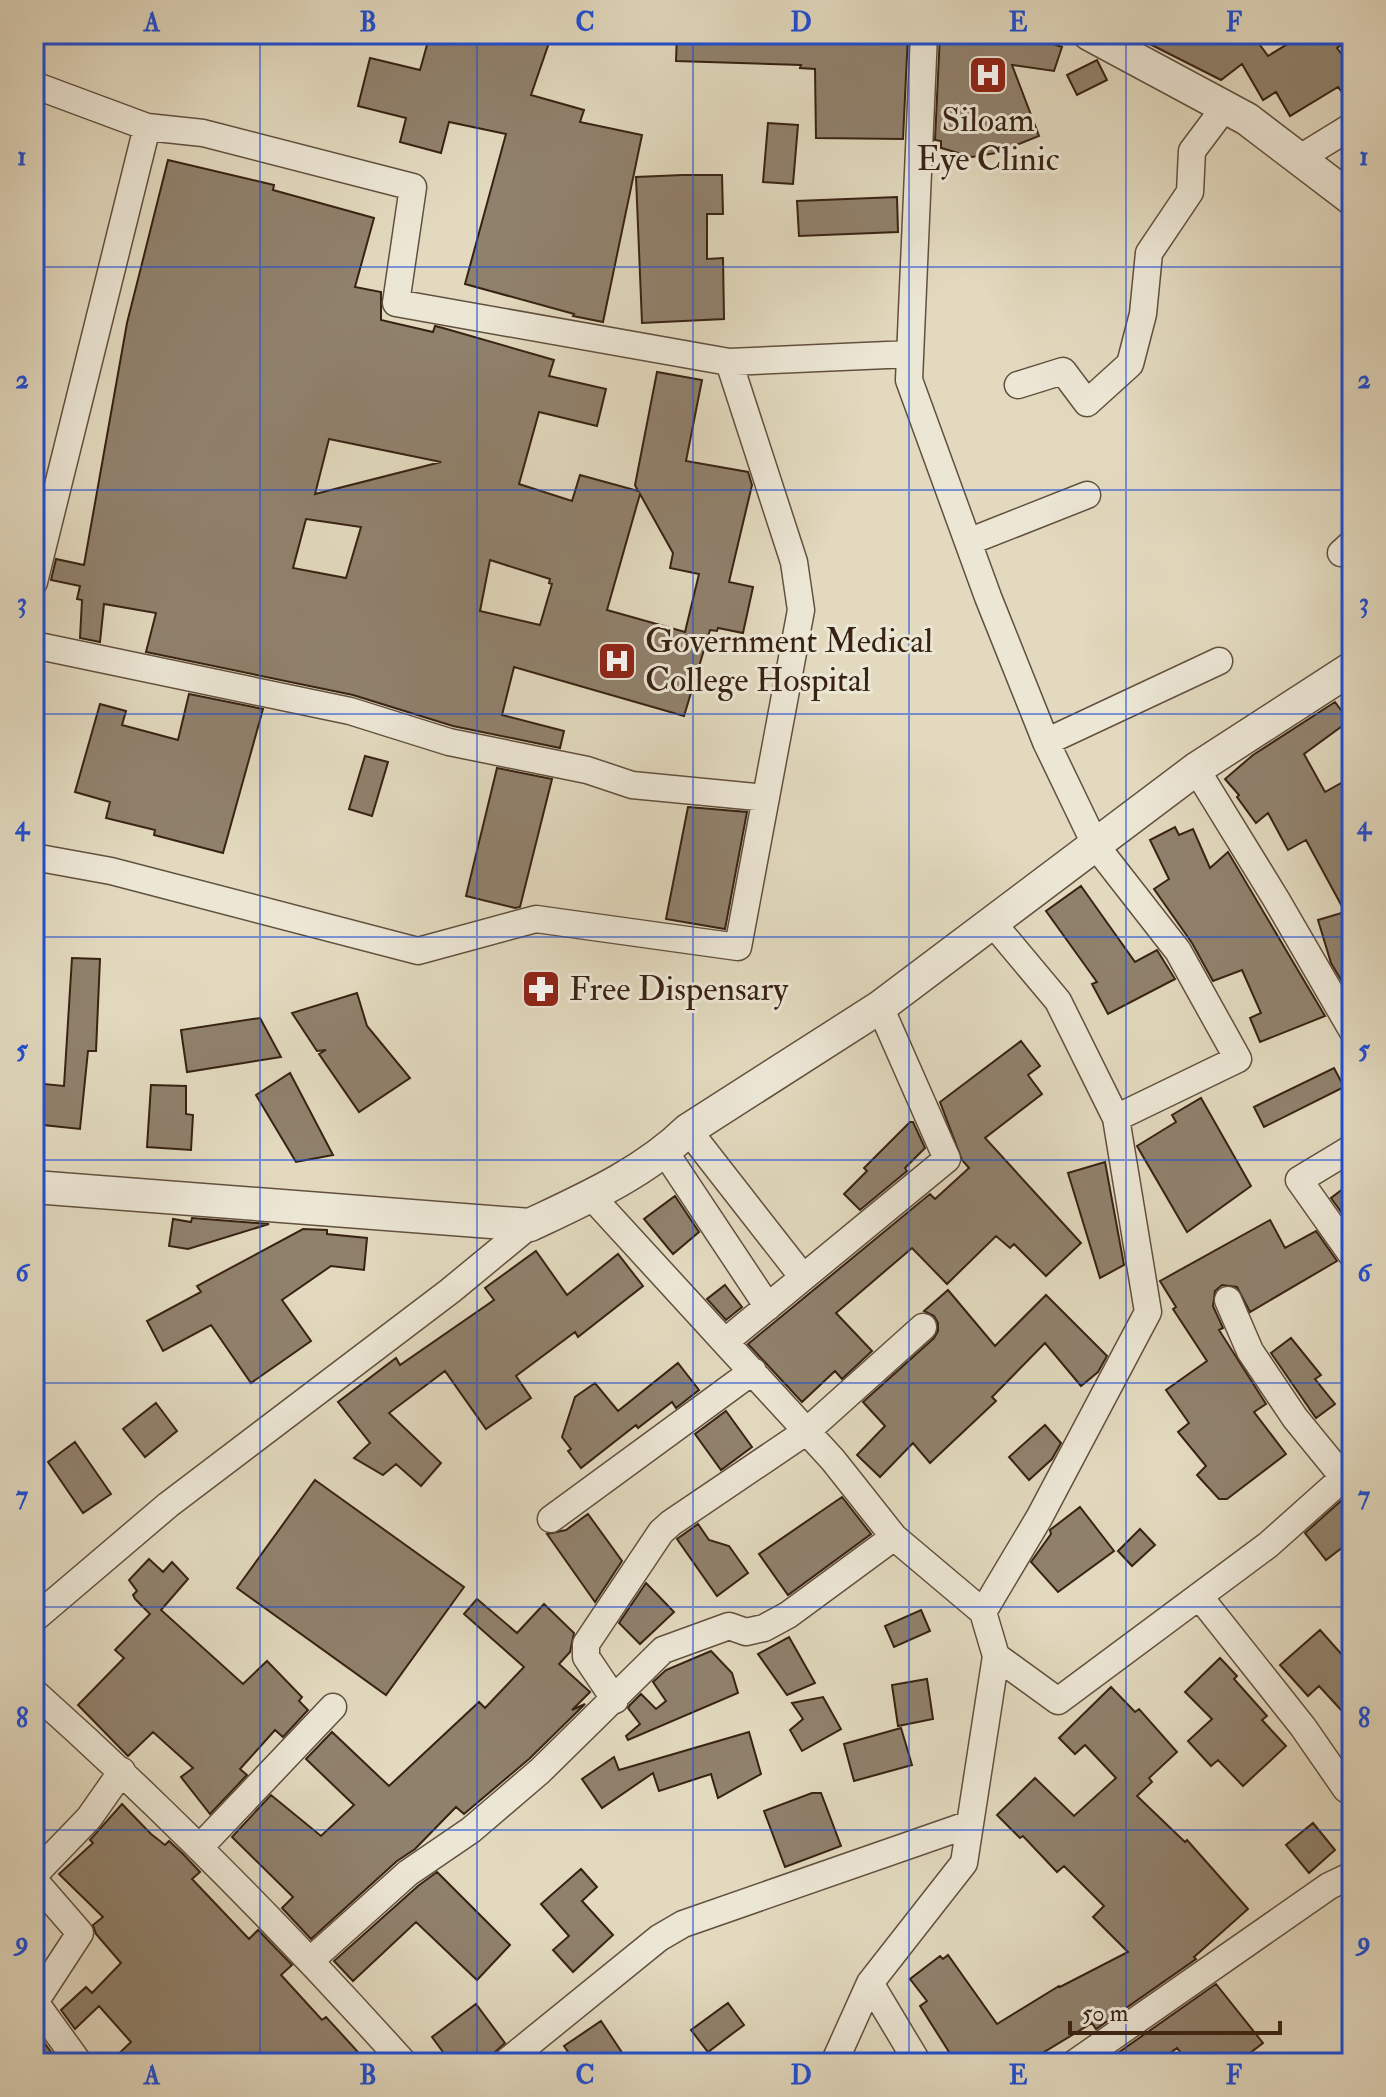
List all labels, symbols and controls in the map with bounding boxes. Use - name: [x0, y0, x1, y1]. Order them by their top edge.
- text: A: [143, 7, 161, 39]
- text: B: [359, 7, 377, 39]
- text: C: [575, 7, 595, 39]
- text: D: [790, 7, 812, 39]
- text: E: [1009, 7, 1028, 39]
- text: F: [1226, 7, 1243, 39]
- hospital icon: Siloam Eye Clinic: [967, 54, 1009, 96]
- place label: Siloam Eye Clinic: [917, 99, 1060, 181]
- text: 1: [17, 141, 27, 173]
- text: 1: [1359, 141, 1369, 173]
- text: 2: [15, 364, 29, 396]
- text: 2: [1357, 364, 1371, 396]
- text: 3: [17, 587, 27, 619]
- text: 3: [1359, 587, 1369, 619]
- place label: Government Medical College Hospital: [645, 620, 933, 702]
- hospital icon: Government Medical College Hospital: [596, 640, 638, 682]
- text: 4: [14, 810, 31, 842]
- text: 4: [1356, 810, 1373, 842]
- pharmacy icon: Free Dispensary: [520, 968, 562, 1010]
- place label: Free Dispensary: [569, 968, 789, 1011]
- text: 5: [16, 1034, 28, 1066]
- text: 5: [1358, 1034, 1370, 1066]
- text: 6: [15, 1257, 30, 1289]
- text: 6: [1357, 1257, 1372, 1289]
- text: 7: [16, 1480, 28, 1512]
- text: 7: [1358, 1480, 1370, 1512]
- text: 8: [16, 1703, 28, 1735]
- text: 8: [1358, 1703, 1370, 1735]
- text: 9: [12, 1926, 29, 1958]
- text: 9: [1354, 1926, 1371, 1958]
- scale bar: [1070, 1985, 1280, 2035]
- text: 50 m: [1082, 1998, 1129, 2029]
- text: A: [143, 2060, 161, 2092]
- text: B: [359, 2060, 377, 2092]
- text: C: [575, 2060, 595, 2092]
- text: D: [790, 2060, 812, 2092]
- text: E: [1009, 2060, 1028, 2092]
- text: F: [1226, 2060, 1243, 2092]

